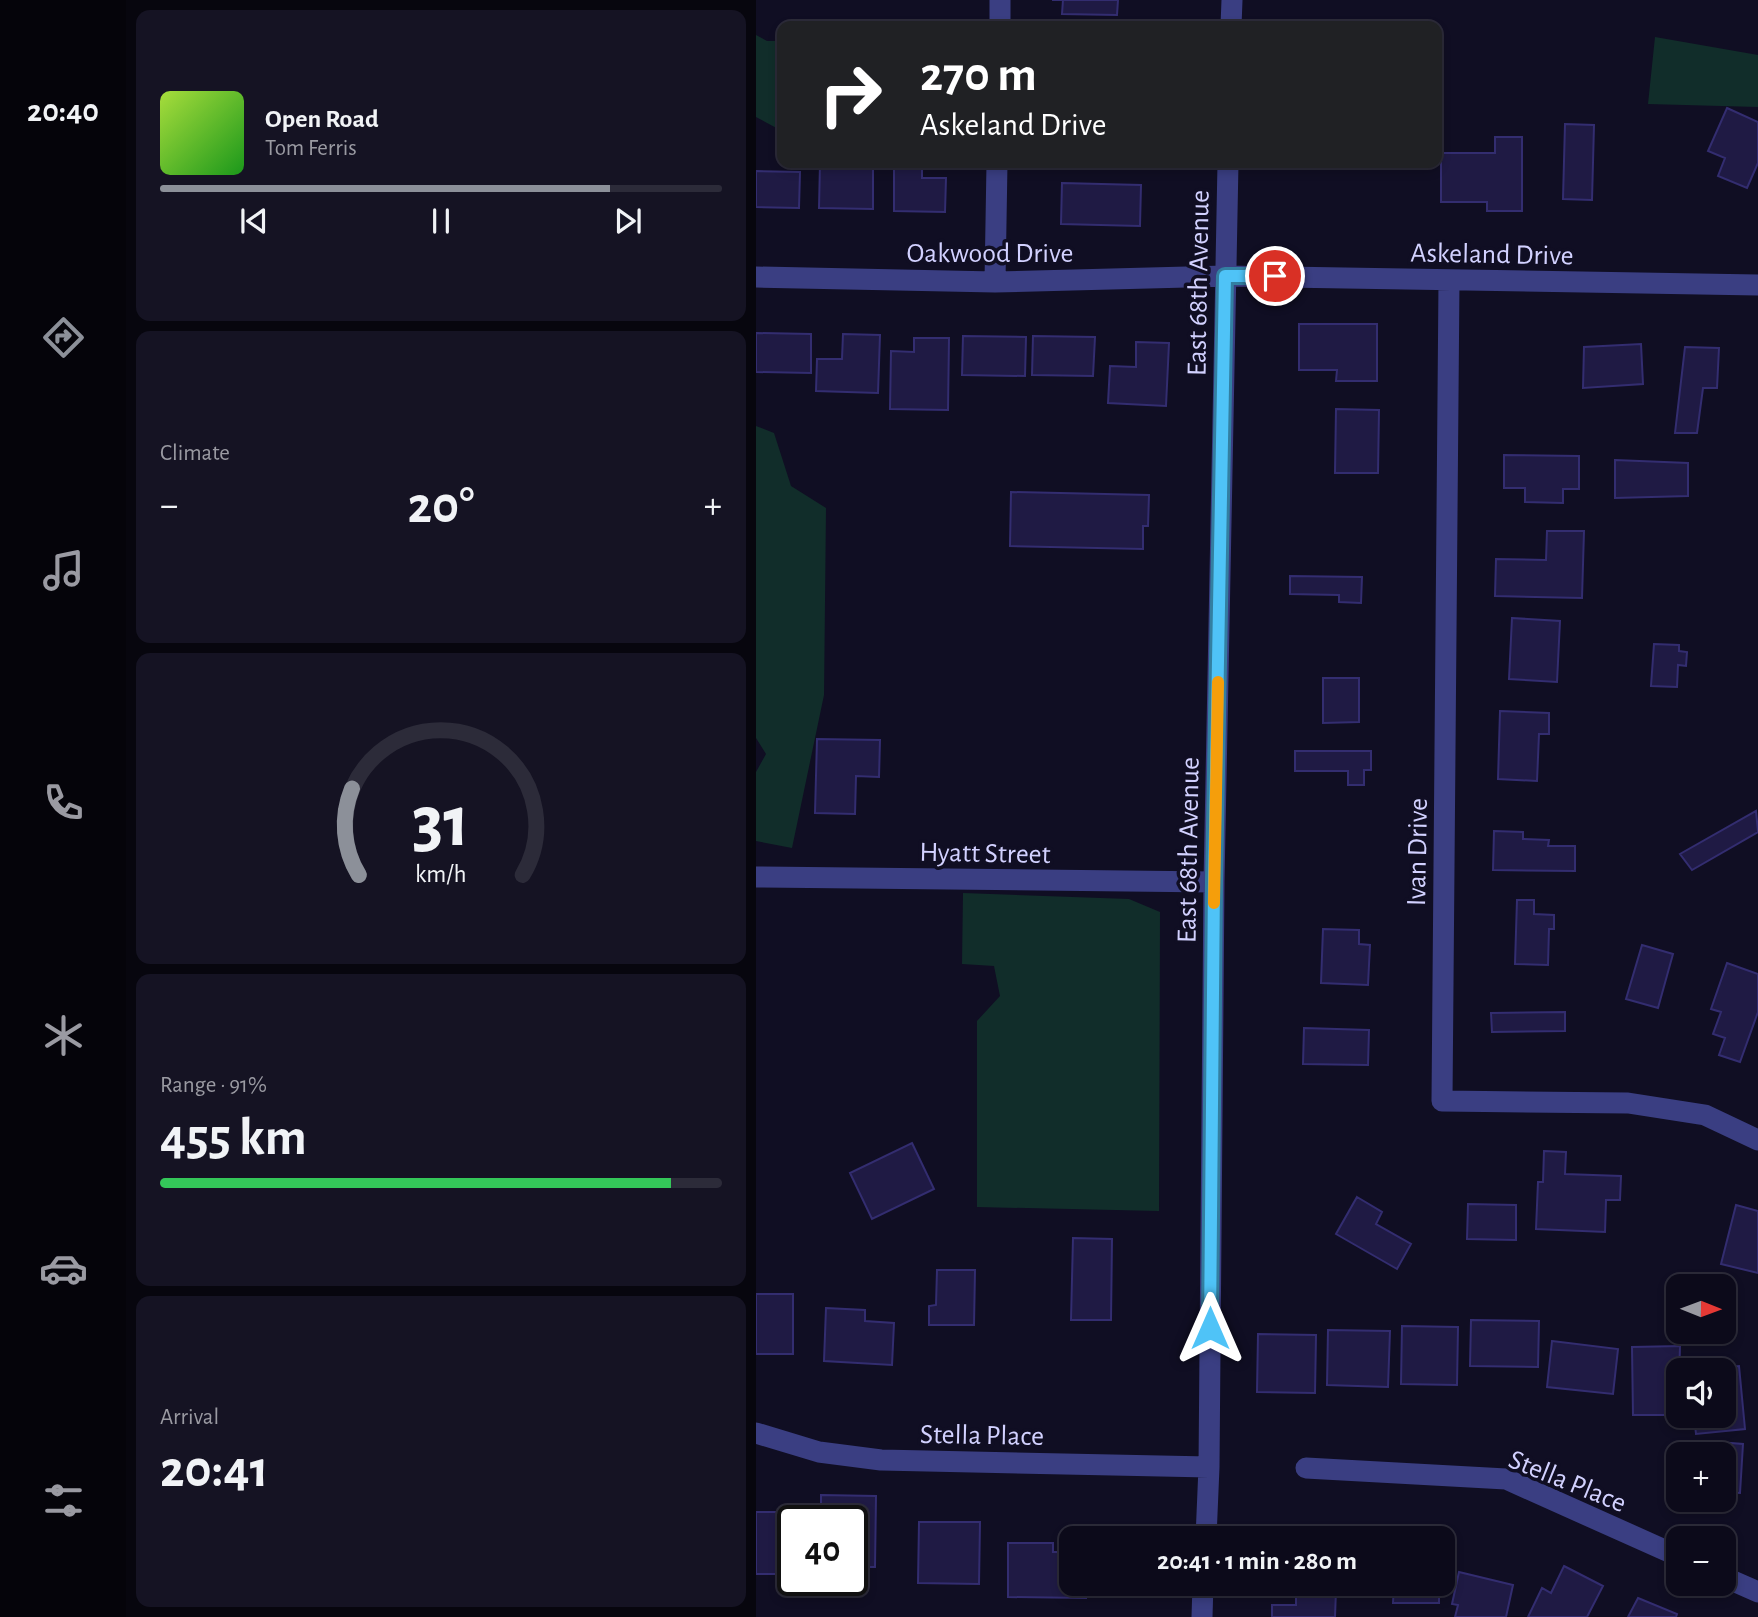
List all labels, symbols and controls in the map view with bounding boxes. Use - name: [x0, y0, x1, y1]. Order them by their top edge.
- icon: right: [805, 49, 896, 140]
- text: 270 m: [920, 51, 1037, 100]
- text: 20:40: [27, 95, 99, 127]
- text: Open Road: [265, 106, 379, 132]
- text: Askeland Drive: [920, 109, 1106, 141]
- text: Tom Ferris: [265, 137, 357, 160]
- street label: East 68th Avenue: [1183, 190, 1215, 376]
- icon: previous: [235, 202, 273, 240]
- icon: pause: [422, 202, 460, 240]
- icon: next: [609, 202, 647, 240]
- street label: Oakwood Drive: [907, 240, 1073, 268]
- street label: Askeland Drive: [1410, 240, 1574, 270]
- pin: [1245, 246, 1305, 306]
- icon: arrive: [1256, 257, 1294, 295]
- icon: directions: [39, 313, 88, 362]
- text: Climate: [160, 442, 230, 465]
- text: 20°: [408, 480, 474, 532]
- text: −: [160, 487, 178, 525]
- text: +: [704, 487, 722, 525]
- icon: music: [39, 546, 88, 595]
- street label: East 68th Avenue: [1173, 757, 1205, 943]
- icon: phone: [39, 778, 88, 827]
- text: 31: [412, 787, 470, 860]
- street label: Ivan Drive: [1403, 798, 1433, 906]
- street label: Hyatt Street: [919, 839, 1051, 869]
- text: km/h: [415, 861, 467, 886]
- icon: climate: [39, 1011, 88, 1060]
- text: Range · 91%: [160, 1074, 267, 1097]
- text: 455 km: [160, 1112, 307, 1164]
- icon: car: [39, 1244, 88, 1293]
- north arrow: [1666, 1274, 1736, 1344]
- map controls: [1666, 1274, 1736, 1596]
- position arrow: [1173, 1291, 1247, 1365]
- button: sound: [1666, 1358, 1736, 1428]
- text: Arrival: [160, 1406, 219, 1429]
- street label: Stella Place: [920, 1421, 1044, 1451]
- button: +: [1666, 1442, 1736, 1512]
- text: 20:41: [160, 1444, 268, 1496]
- street label: Stella Place: [1504, 1446, 1630, 1518]
- icon: filters: [39, 1476, 88, 1525]
- speed limit sign: 40: [777, 1505, 868, 1596]
- button: −: [1666, 1526, 1736, 1596]
- text: 20:41 · 1 min · 280 m: [1157, 1548, 1357, 1574]

